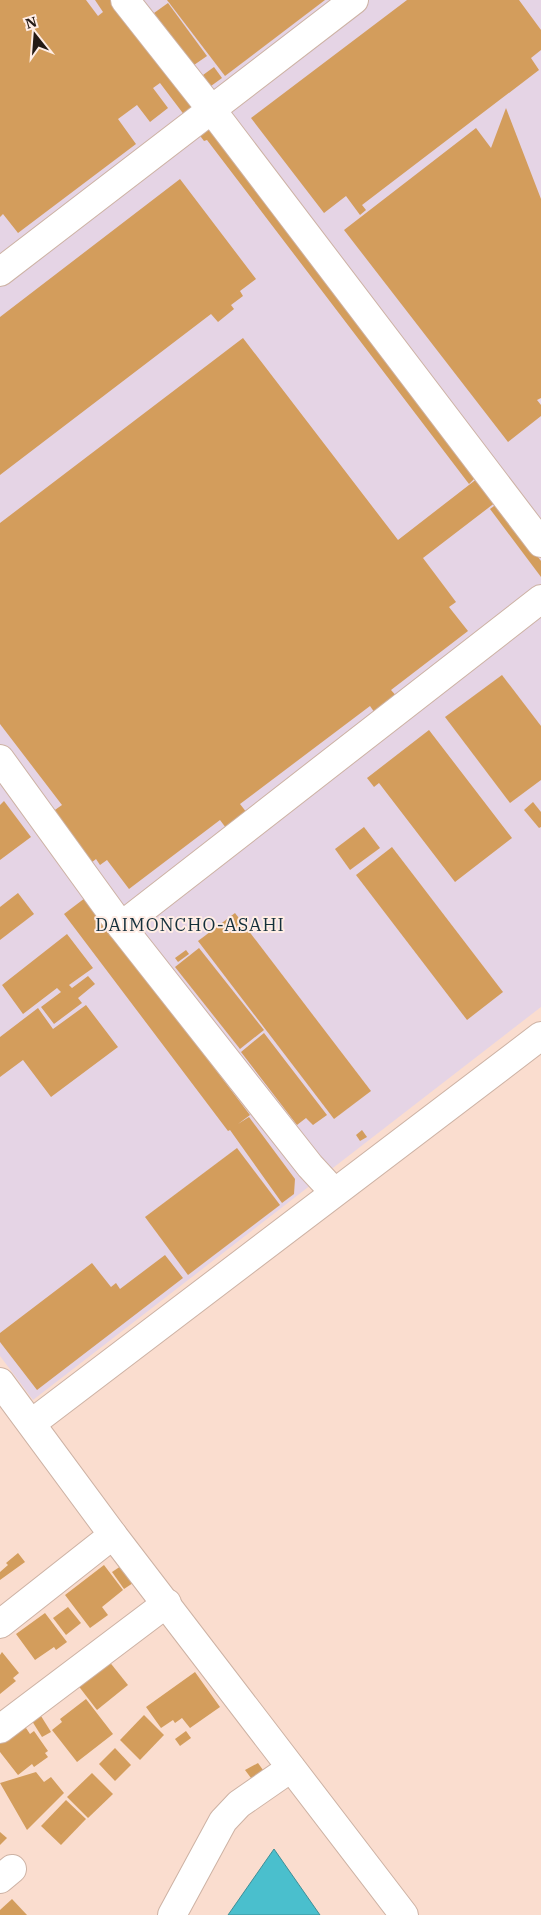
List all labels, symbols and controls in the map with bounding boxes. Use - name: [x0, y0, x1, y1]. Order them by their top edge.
- north arrow: [10, 10, 60, 60]
- text: N: [23, 12, 39, 33]
- district label: DAIMONCHO-ASAHI: [95, 913, 285, 936]

